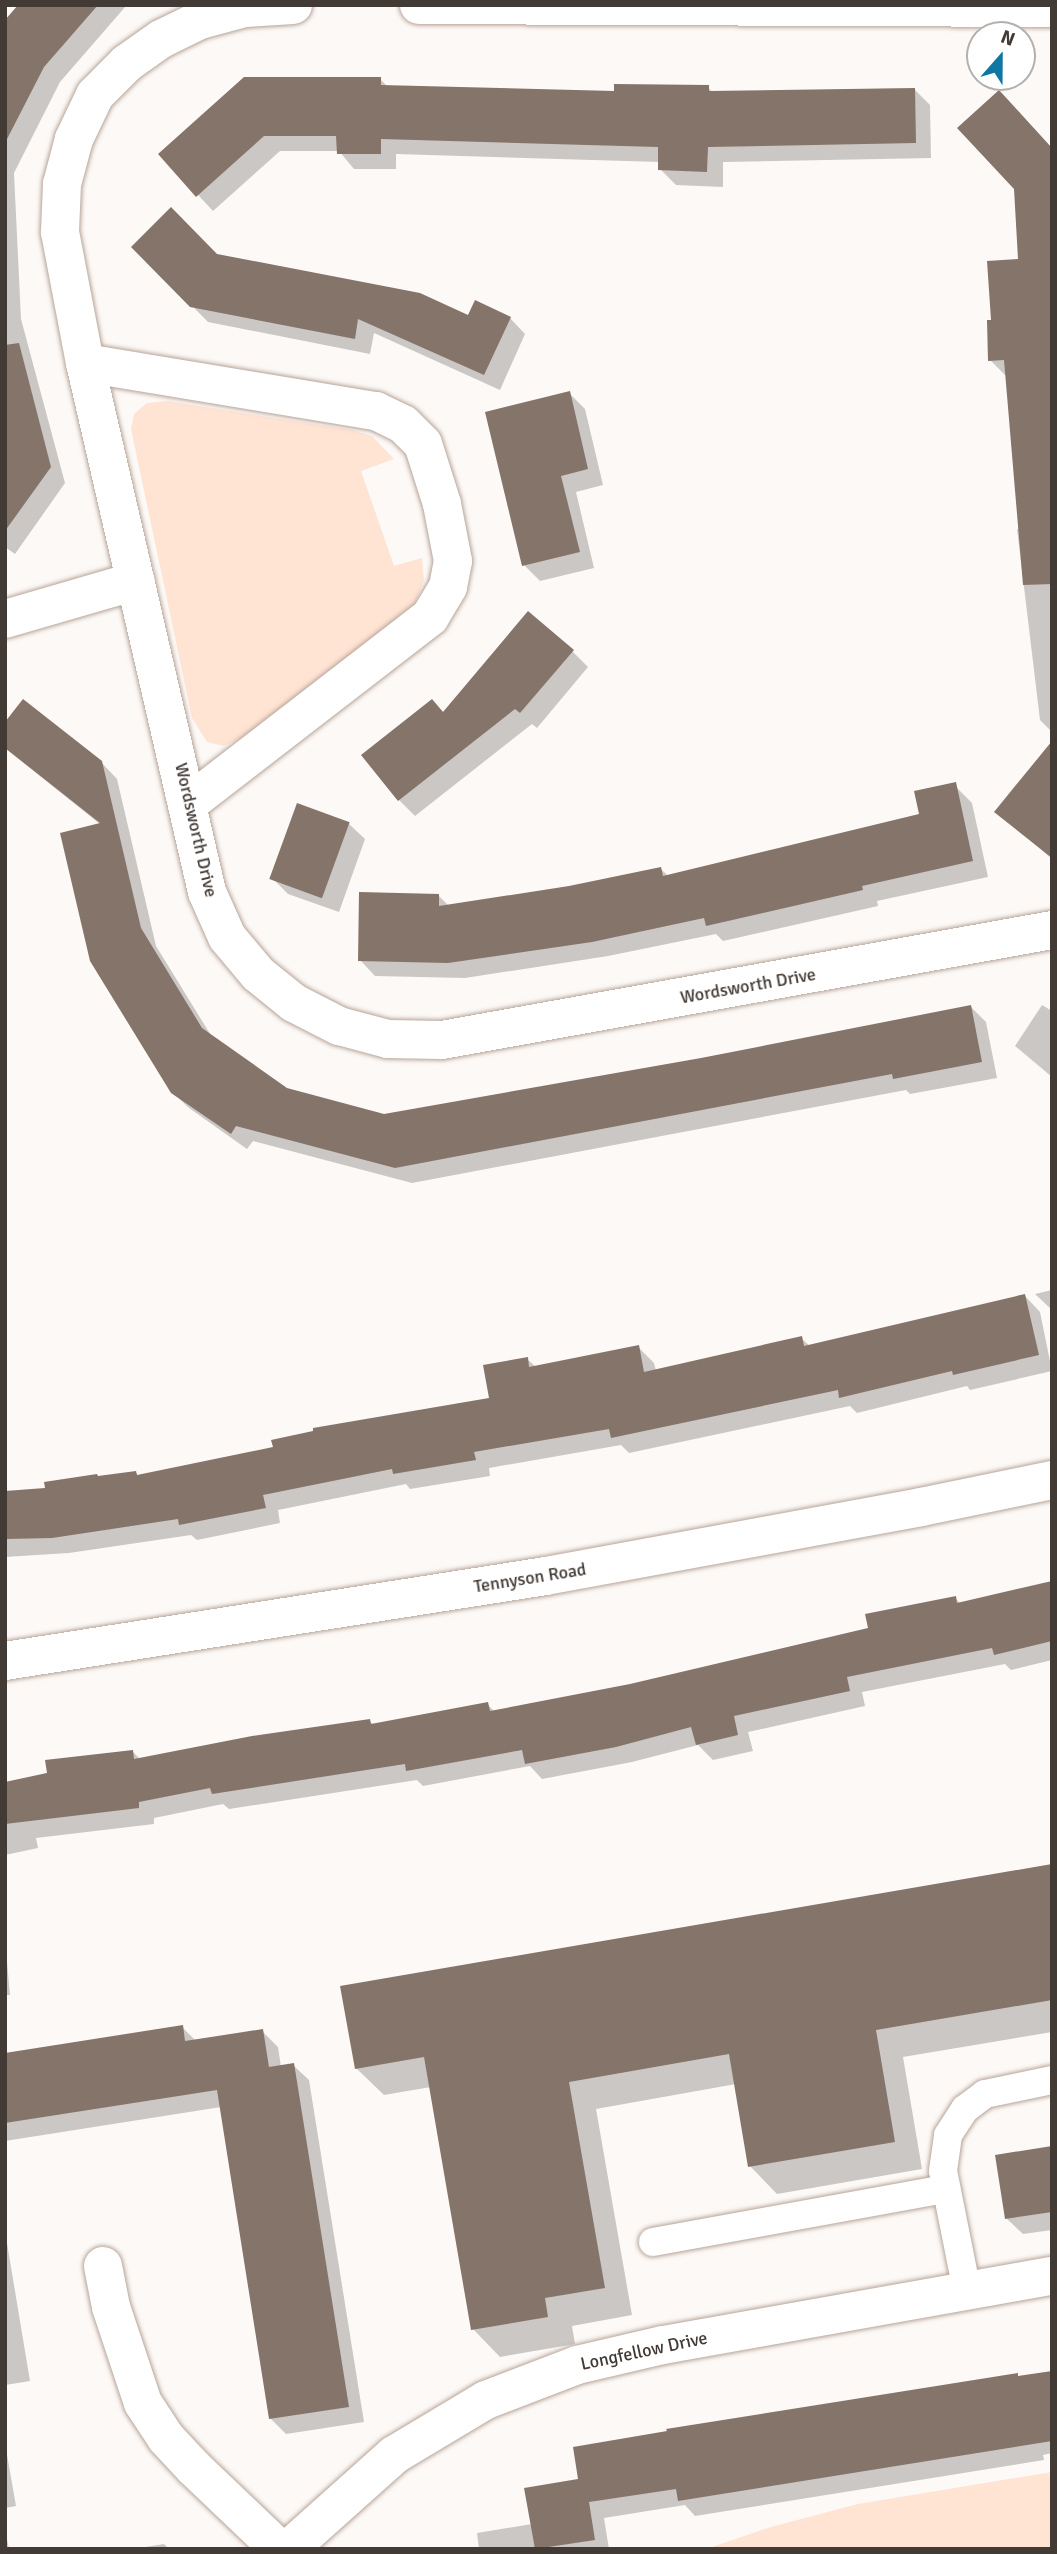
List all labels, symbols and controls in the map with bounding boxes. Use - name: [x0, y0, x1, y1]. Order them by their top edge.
- north arrow: [966, 21, 1036, 91]
- text: N: [997, 25, 1018, 52]
- street label: Wordsworth Drive: [170, 761, 222, 899]
- street label: Wordsworth Drive: [679, 963, 817, 1009]
- street label: Tennyson Road: [472, 1558, 588, 1598]
- street label: Longfellow Drive: [579, 2327, 709, 2375]

